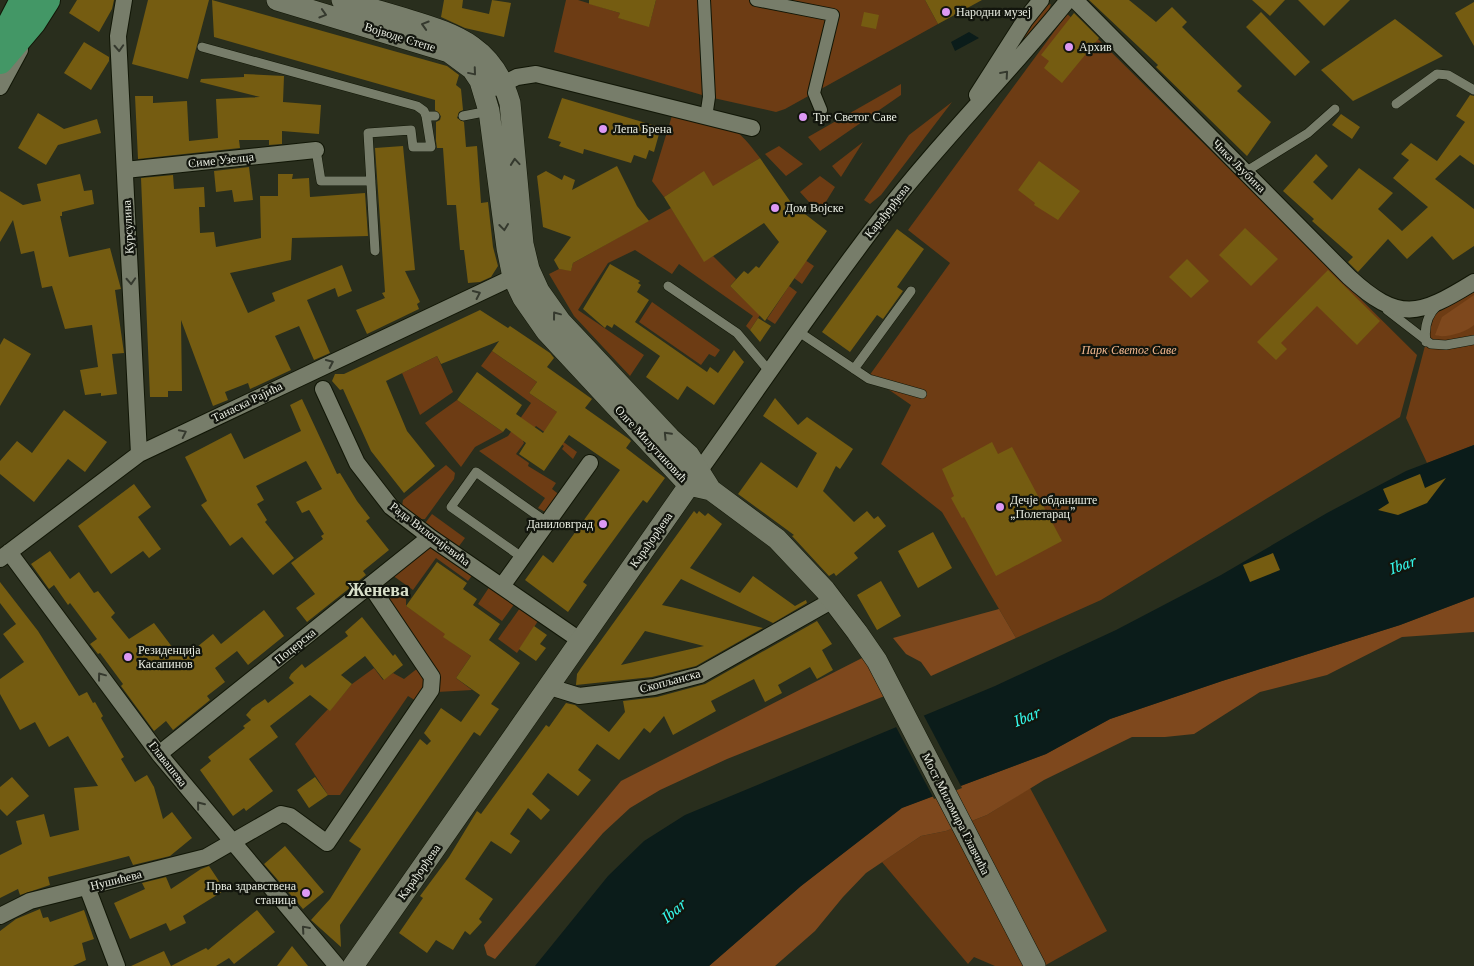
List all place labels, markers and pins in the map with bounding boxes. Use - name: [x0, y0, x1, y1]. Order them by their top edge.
- place label: Народни музеј: [956, 4, 1031, 19]
- marker: Народни музеј: [940, 6, 952, 18]
- place label: Архив: [1079, 39, 1112, 54]
- marker: Архив: [1063, 41, 1075, 53]
- place label: Трг Светог Саве: [813, 109, 897, 124]
- marker: Трг Светог Саве: [797, 111, 809, 123]
- place label: Лепа Брена: [613, 121, 672, 136]
- marker: Лепа Брена: [597, 123, 609, 135]
- place label: Дом Војске: [785, 200, 844, 215]
- marker: Дом Војске: [769, 202, 781, 214]
- place label: Дечје обданиште „Полетарац”: [1010, 492, 1097, 521]
- marker: Дечје обданиште „Полетарац”: [994, 501, 1006, 513]
- place label: Даниловград: [527, 516, 593, 531]
- marker: Даниловград: [597, 518, 609, 530]
- place label: Резиденција Касапинов: [138, 642, 201, 671]
- marker: Резиденција Касапинов: [122, 651, 134, 663]
- place label: Прва здравствена станица: [206, 878, 297, 907]
- marker: Прва здравствена станица: [300, 887, 312, 899]

